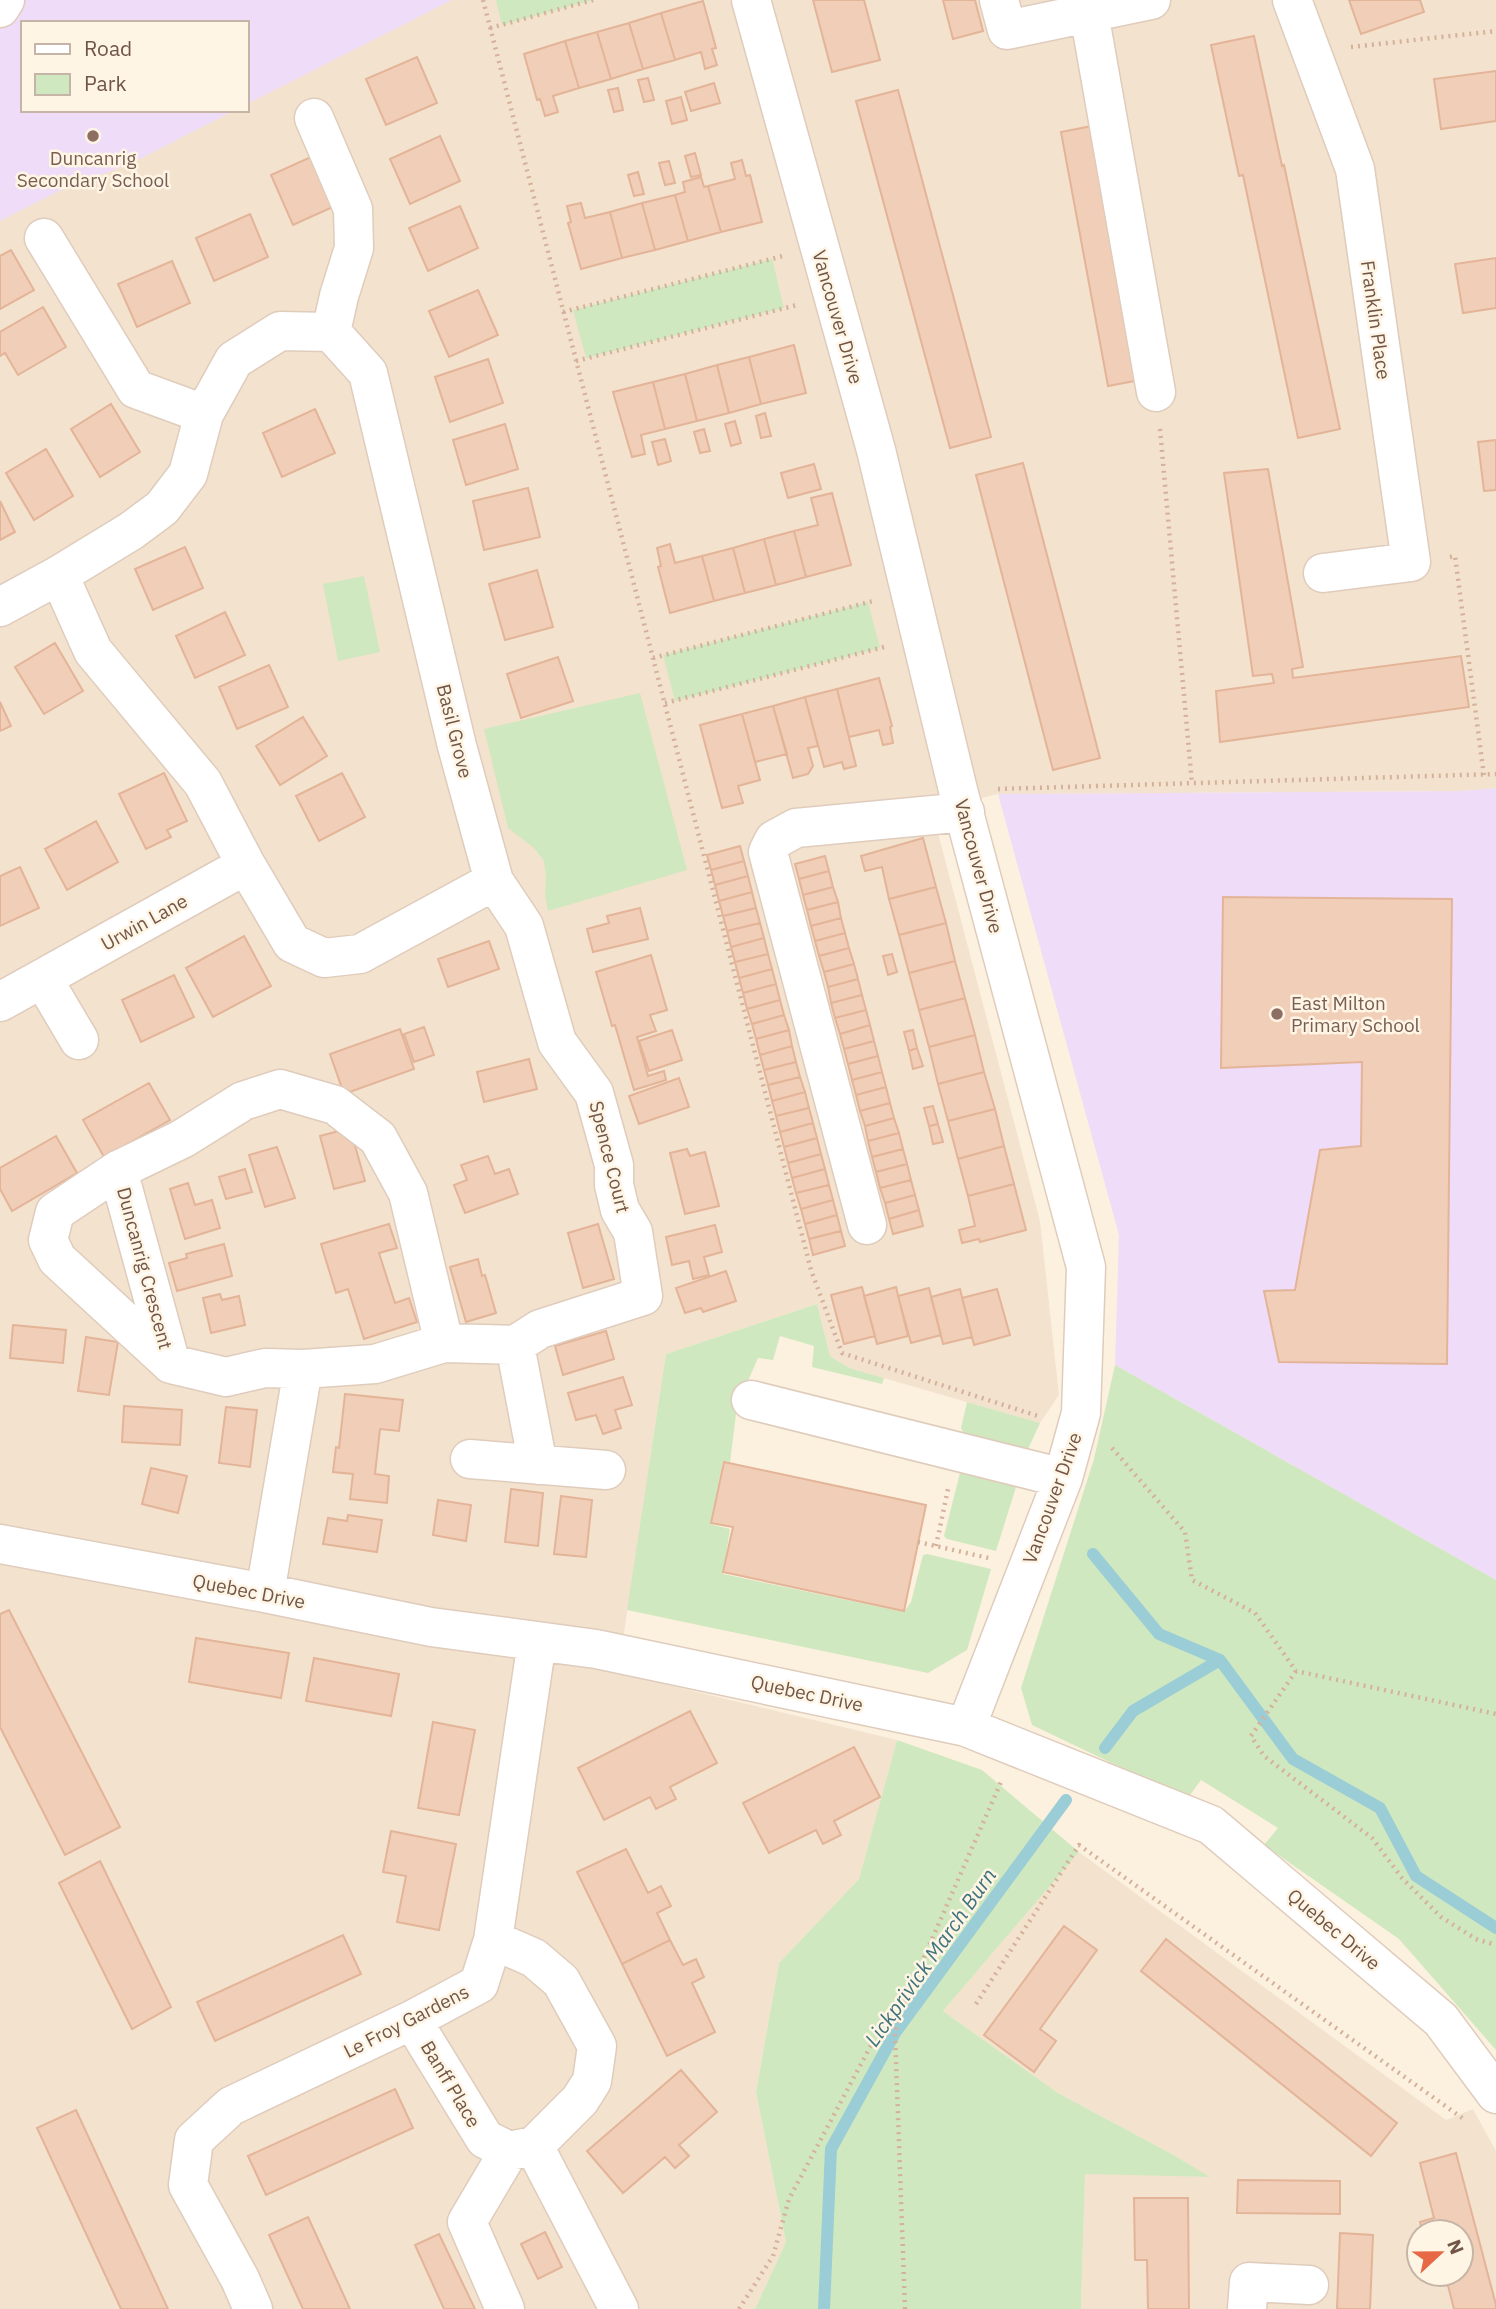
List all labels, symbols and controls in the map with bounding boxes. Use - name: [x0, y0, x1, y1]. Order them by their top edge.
- legend: [21, 21, 248, 112]
- text: Road: [84, 34, 132, 62]
- text: Park: [84, 69, 127, 97]
- marker: Duncanrig Secondary School: [85, 128, 101, 144]
- place label: Duncanrig Secondary School: [17, 146, 169, 192]
- street label: Vancouver Drive: [807, 247, 869, 387]
- street label: Franklin Place: [1356, 259, 1396, 381]
- street label: Basil Grove: [432, 681, 478, 781]
- street label: Vancouver Drive: [950, 796, 1008, 936]
- street label: Urwin Lane: [96, 888, 192, 956]
- place label: East Milton Primary School: [1291, 991, 1420, 1037]
- marker: East Milton Primary School: [1269, 1006, 1285, 1022]
- street label: Spence Court: [584, 1099, 636, 1215]
- street label: Duncanrig Crescent: [112, 1184, 178, 1352]
- street label: Vancouver Drive: [1017, 1429, 1087, 1567]
- street label: Quebec Drive: [191, 1568, 307, 1614]
- street label: Quebec Drive: [749, 1669, 865, 1717]
- water label: Lickprivick March Burn: [858, 1862, 1002, 2052]
- street label: Quebec Drive: [1283, 1883, 1385, 1975]
- street label: Le Froy Gardens: [339, 1979, 473, 2063]
- street label: Banff Place: [416, 2036, 486, 2132]
- north arrow: [1405, 2218, 1475, 2288]
- text: N: [1442, 2236, 1469, 2258]

